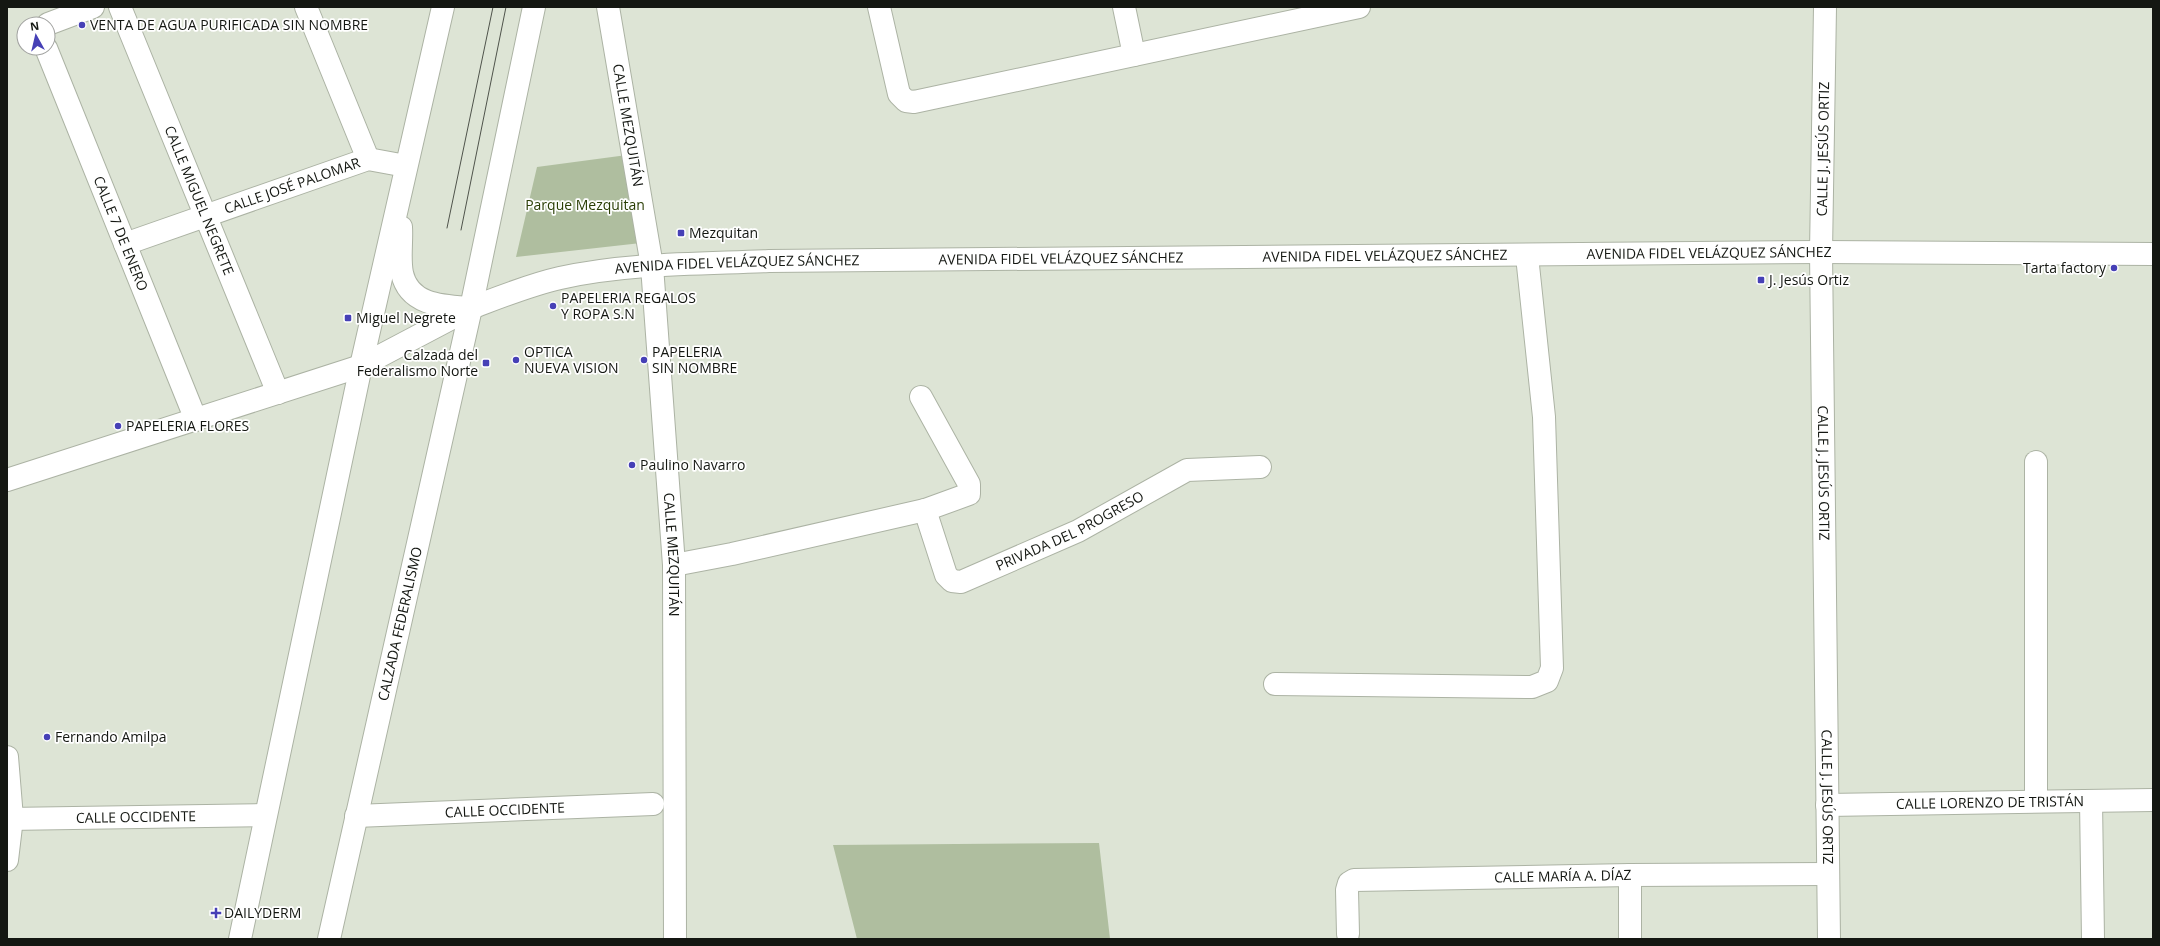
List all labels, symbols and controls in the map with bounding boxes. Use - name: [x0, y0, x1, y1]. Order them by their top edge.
- place label: VENTA DE AGUA PURIFICADA SIN NOMBRE: [90, 15, 368, 34]
- north arrow: [16, 16, 56, 56]
- text: N: [29, 18, 40, 34]
- marker: VENTA DE AGUA PURIFICADA SIN NOMBRE: [77, 20, 87, 30]
- street label: CALLE MEZQUITÁN: [609, 62, 648, 188]
- street label: CALLE J. JESÚS ORTIZ: [1812, 81, 1833, 216]
- street label: CALLE MIGUEL NEGRETE: [161, 123, 239, 278]
- street label: CALLE JOSÉ PALOMAR: [221, 152, 363, 218]
- street label: CALLE 7 DE ENERO: [90, 173, 153, 294]
- park label: Parque Mezquitan: [525, 195, 645, 214]
- place label: Mezquitan: [689, 223, 758, 242]
- marker: Mezquitan: [676, 228, 686, 238]
- street label: AVENIDA FIDEL VELÁZQUEZ SÁNCHEZ: [1586, 242, 1832, 263]
- street label: AVENIDA FIDEL VELÁZQUEZ SÁNCHEZ: [1262, 245, 1508, 266]
- street label: AVENIDA FIDEL VELÁZQUEZ SÁNCHEZ: [938, 247, 1184, 269]
- street label: AVENIDA FIDEL VELÁZQUEZ SÁNCHEZ: [614, 250, 860, 278]
- place label: Tarta factory: [2023, 258, 2107, 277]
- marker: Tarta factory: [2109, 263, 2119, 273]
- place label: J. Jesús Ortiz: [1767, 270, 1849, 289]
- marker: J. Jesús Ortiz: [1756, 275, 1766, 285]
- place label: PAPELERIA REGALOS Y ROPA S.N: [561, 288, 696, 323]
- marker: PAPELERIA REGALOS Y ROPA S.N: [548, 301, 558, 311]
- place label: Miguel Negrete: [356, 308, 456, 327]
- marker: Miguel Negrete: [343, 313, 353, 323]
- place label: OPTICA NUEVA VISION: [524, 342, 619, 377]
- place label: PAPELERIA SIN NOMBRE: [652, 342, 737, 377]
- place label: Calzada del Federalismo Norte: [357, 345, 478, 380]
- marker: OPTICA NUEVA VISION: [511, 355, 521, 365]
- marker: PAPELERIA SIN NOMBRE: [639, 355, 649, 365]
- marker: Calzada del Federalismo Norte: [481, 358, 491, 368]
- street label: CALLE J. JESÚS ORTIZ: [1814, 405, 1834, 540]
- place label: PAPELERIA FLORES: [126, 416, 249, 435]
- marker: PAPELERIA FLORES: [113, 421, 123, 431]
- place label: Paulino Navarro: [640, 455, 745, 474]
- marker: Paulino Navarro: [627, 460, 637, 470]
- street label: PRIVADA DEL PROGRESO: [992, 486, 1147, 575]
- street label: CALLE MEZQUITÁN: [660, 492, 684, 617]
- street label: CALZADA FEDERALISMO: [373, 545, 426, 703]
- place label: Fernando Amilpa: [55, 727, 167, 746]
- street label: CALLE J. JESÚS ORTIZ: [1818, 729, 1838, 864]
- marker: Fernando Amilpa: [42, 732, 52, 742]
- street label: CALLE LORENZO DE TRISTÁN: [1896, 791, 2084, 813]
- street label: CALLE OCCIDENTE: [444, 798, 565, 821]
- street label: CALLE OCCIDENTE: [76, 806, 196, 827]
- street label: CALLE MARÍA A. DÍAZ: [1494, 865, 1632, 886]
- place label: DAILYDERM: [224, 903, 301, 922]
- marker: DAILYDERM: [211, 908, 221, 918]

